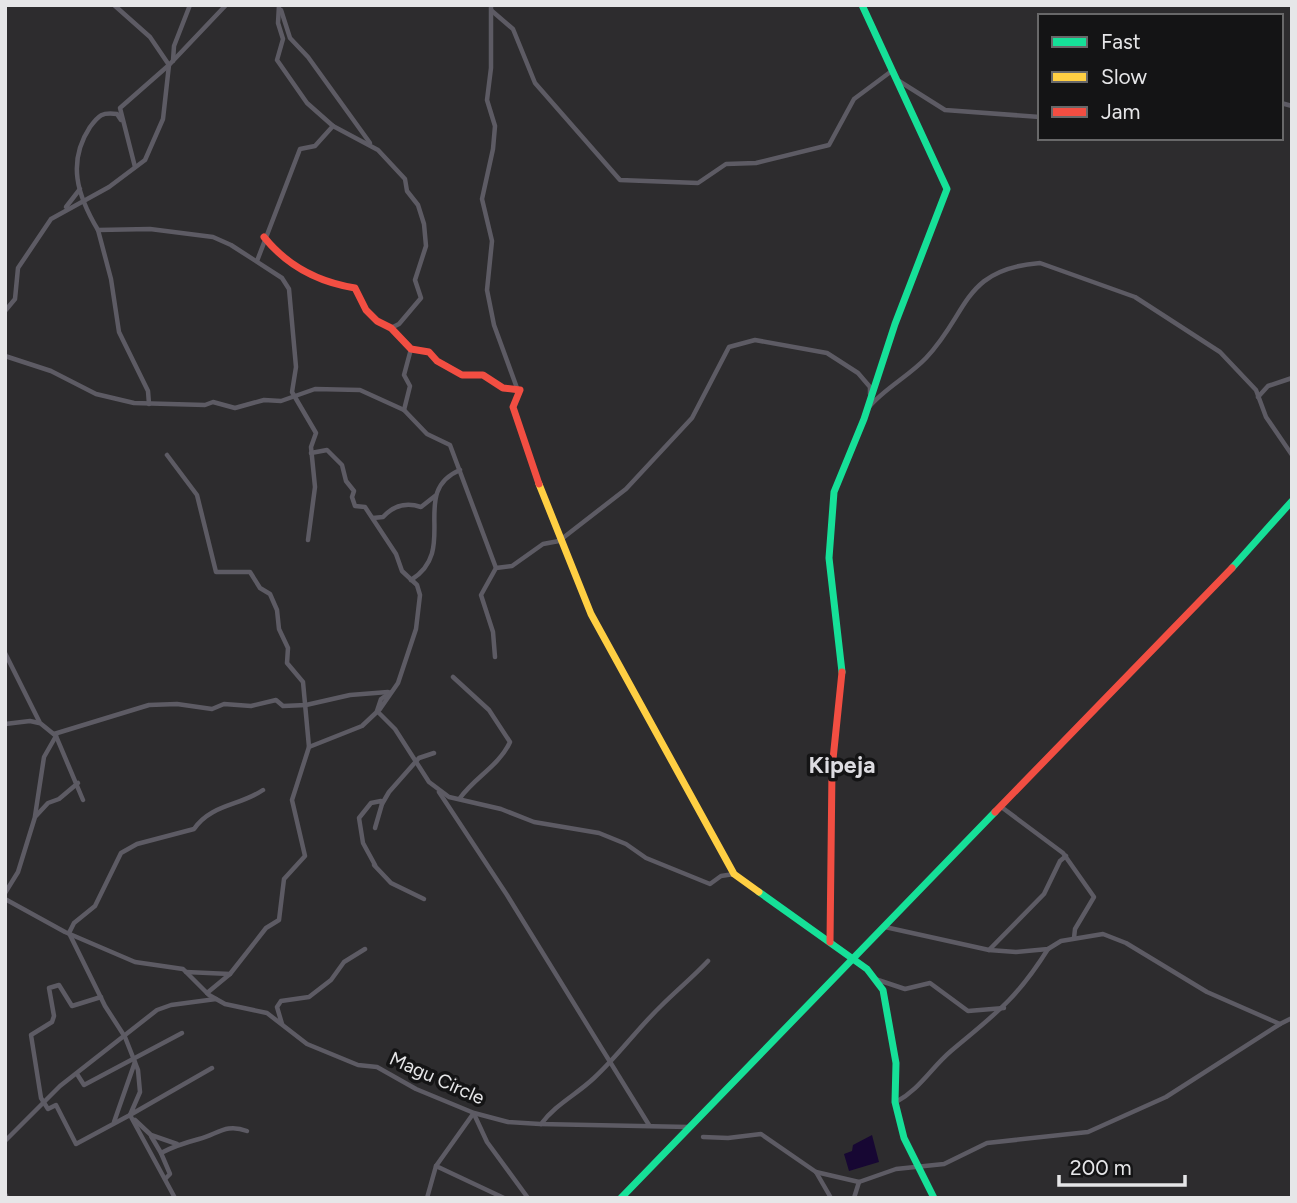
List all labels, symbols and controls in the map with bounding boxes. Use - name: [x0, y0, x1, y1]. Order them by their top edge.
- legend: [1038, 14, 1283, 140]
- text: Fast: [1101, 29, 1141, 54]
- text: Slow: [1101, 64, 1147, 89]
- text: Jam: [1101, 99, 1140, 124]
- district label: Kipeja: [809, 751, 875, 779]
- street label: Magu Circle: [386, 1047, 488, 1109]
- scale bar: [1059, 1144, 1185, 1188]
- text: 200 m: [1070, 1155, 1132, 1180]

